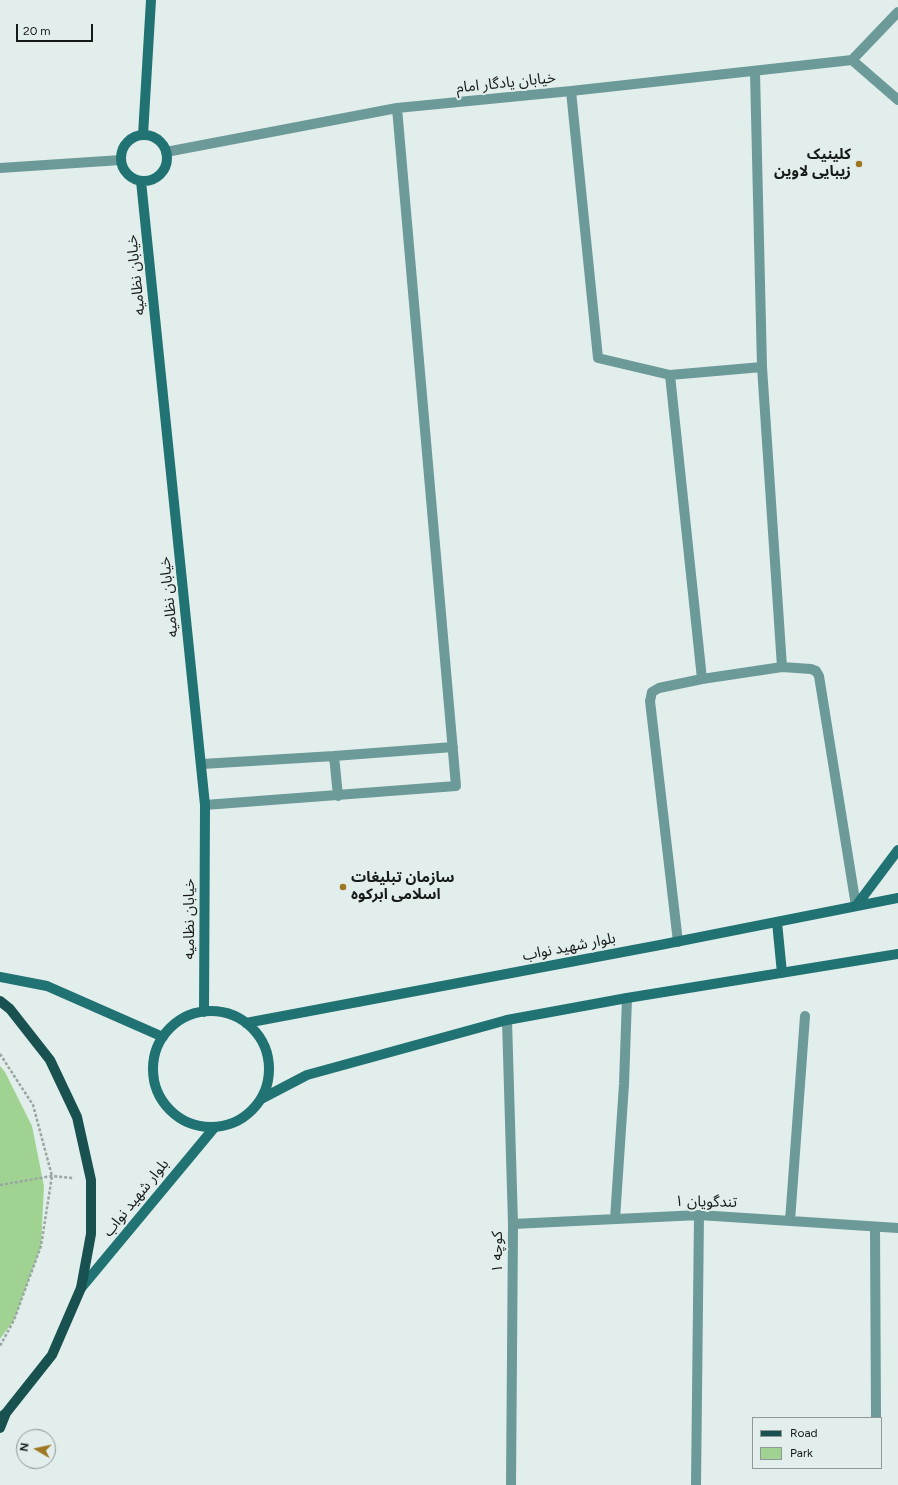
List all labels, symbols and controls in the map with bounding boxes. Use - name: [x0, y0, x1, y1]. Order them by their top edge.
- scale bar: [18, 16, 95, 42]
- text: 20 m: [23, 24, 51, 38]
- street label: خیابان یادگار امام: [455, 69, 557, 97]
- place label: کلینیک زیبایی لاوین: [774, 146, 851, 181]
- marker: کلینیک زیبایی لاوین: [854, 159, 864, 169]
- street label: خیابان نظامیه: [123, 234, 149, 316]
- street label: خیابان نظامیه: [156, 556, 182, 638]
- place label: سازمان تبلیغات اسلامی ابرکوه: [351, 869, 455, 904]
- street label: خیابان نظامیه: [181, 879, 199, 959]
- marker: سازمان تبلیغات اسلامی ابرکوه: [338, 882, 348, 892]
- street label: بلوار شهید نواب: [521, 929, 617, 965]
- street label: بلوار شهید نواب: [99, 1156, 173, 1240]
- street label: تندگویان ۱: [675, 1192, 737, 1212]
- street label: کوچه ۱: [489, 1231, 507, 1273]
- legend: [752, 1417, 882, 1469]
- text: Road: [790, 1426, 818, 1440]
- north arrow: [16, 1429, 56, 1469]
- text: N: [18, 1442, 32, 1452]
- text: Park: [790, 1446, 813, 1460]

